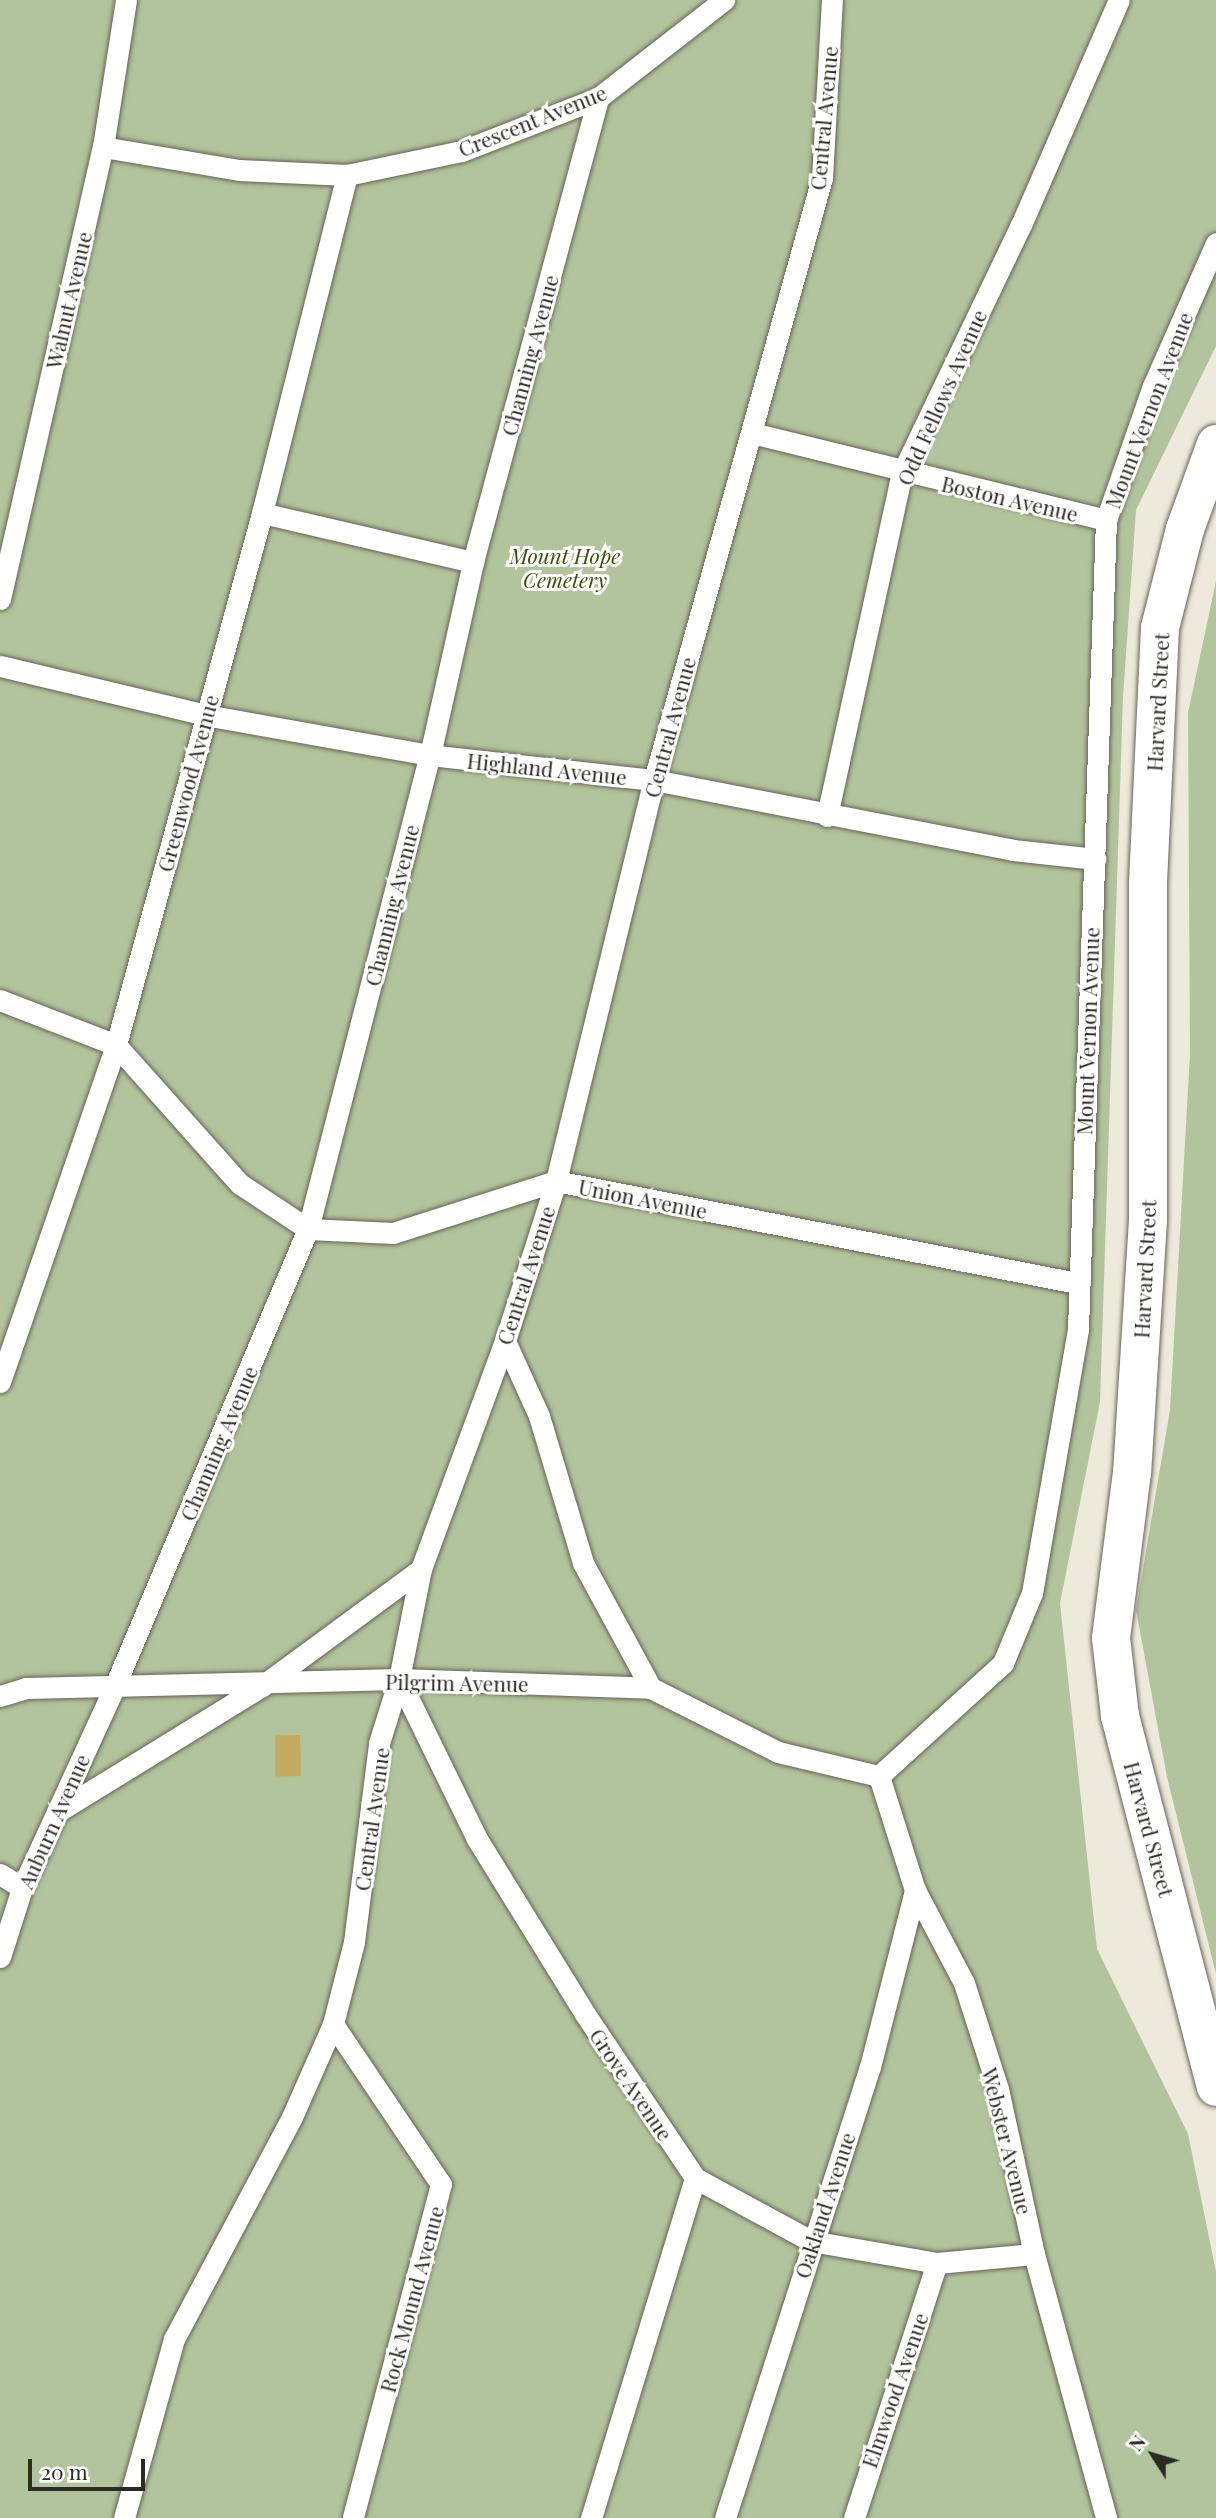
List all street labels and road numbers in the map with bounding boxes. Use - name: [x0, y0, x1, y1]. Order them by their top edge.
- street label: Central Avenue: [804, 44, 842, 192]
- street label: Crescent Avenue: [454, 79, 610, 161]
- street label: Walnut Avenue: [40, 228, 96, 372]
- street label: Channing Avenue: [495, 271, 563, 439]
- street label: Odd Fellows Avenue: [891, 305, 991, 489]
- street label: Mount Vernon Avenue: [1099, 308, 1197, 512]
- street label: Boston Avenue: [939, 470, 1081, 526]
- street label: Harvard Street: [1141, 632, 1173, 772]
- street label: Central Avenue: [638, 654, 700, 800]
- street label: Greenwood Avenue: [151, 691, 223, 875]
- street label: Highland Avenue: [466, 747, 628, 789]
- street label: Channing Avenue: [359, 821, 423, 989]
- street label: Mount Vernon Avenue: [1071, 926, 1103, 1136]
- street label: Union Avenue: [576, 1173, 710, 1223]
- street label: Harvard Street: [1128, 1199, 1160, 1339]
- street label: Central Avenue: [491, 1202, 559, 1348]
- street label: Channing Avenue: [174, 1361, 262, 1525]
- street label: Pilgrim Avenue: [385, 1668, 529, 1696]
- street label: Central Avenue: [348, 1745, 394, 1893]
- street label: Auburn Avenue: [12, 1750, 94, 1892]
- street label: Harvard Street: [1120, 1759, 1180, 1899]
- street label: Grove Avenue: [585, 2023, 679, 2145]
- street label: Webster Avenue: [977, 2065, 1039, 2217]
- street label: Oakland Avenue: [788, 2129, 860, 2281]
- street label: Rock Mound Avenue: [374, 2203, 448, 2395]
- street label: Elmwood Avenue: [856, 2309, 932, 2471]

